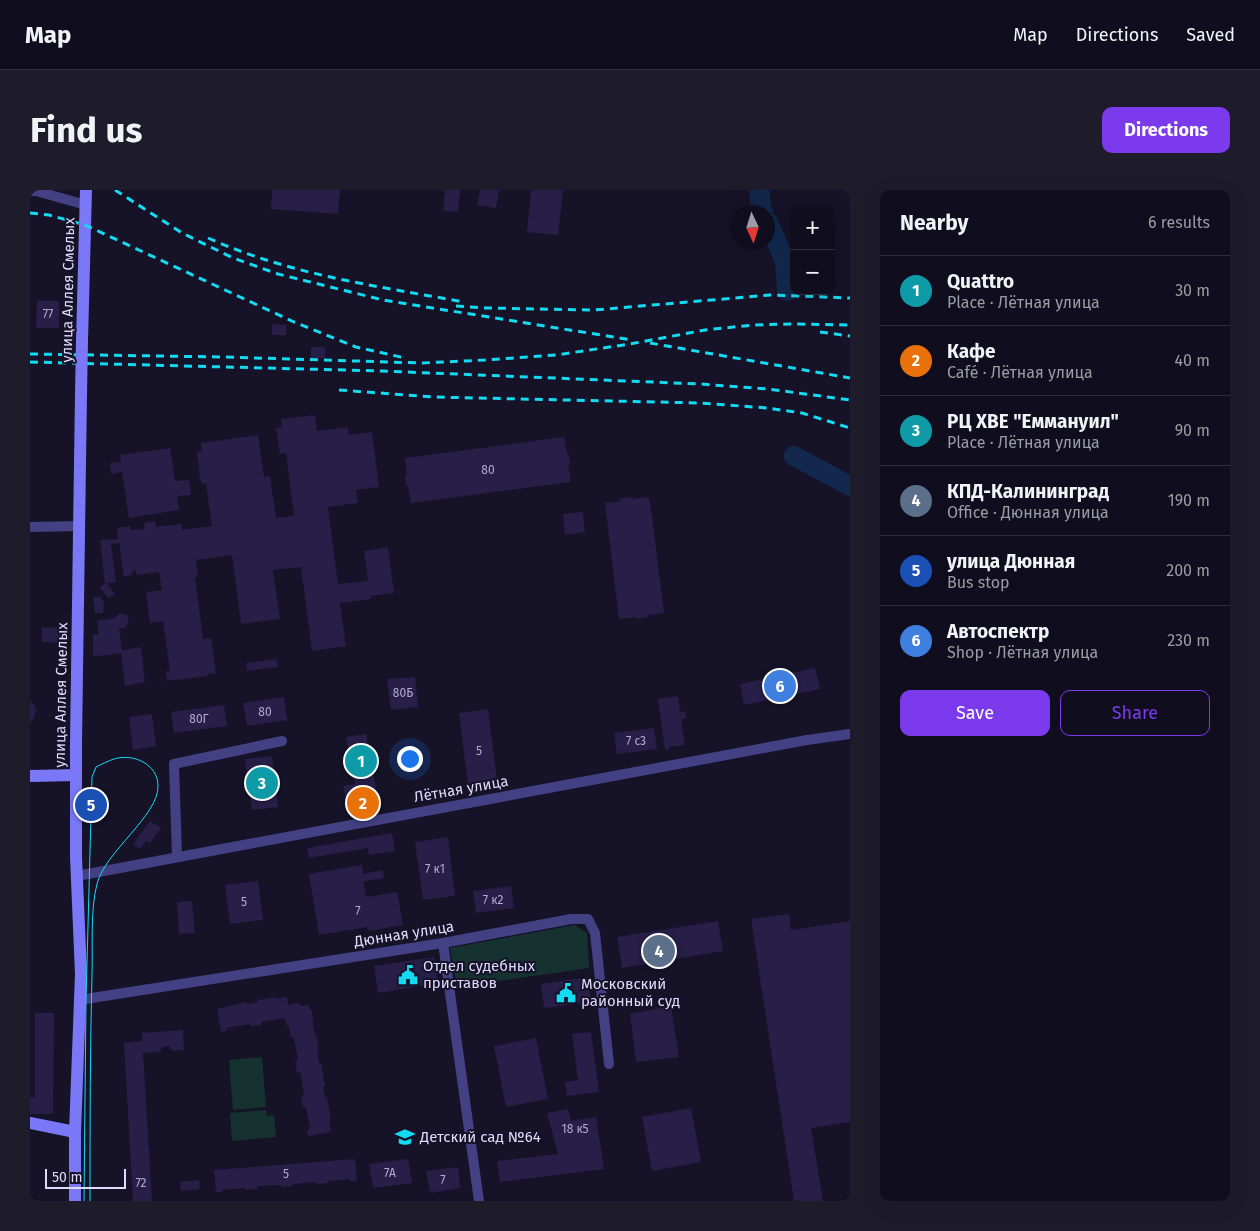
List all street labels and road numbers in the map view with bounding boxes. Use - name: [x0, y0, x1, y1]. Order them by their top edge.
- street label: улица Аллея Смелых: [58, 216, 78, 363]
- street label: улица Аллея Смелых: [51, 621, 71, 768]
- street label: Лётная улица: [412, 772, 510, 806]
- street label: Дюнная улица: [352, 917, 455, 951]

